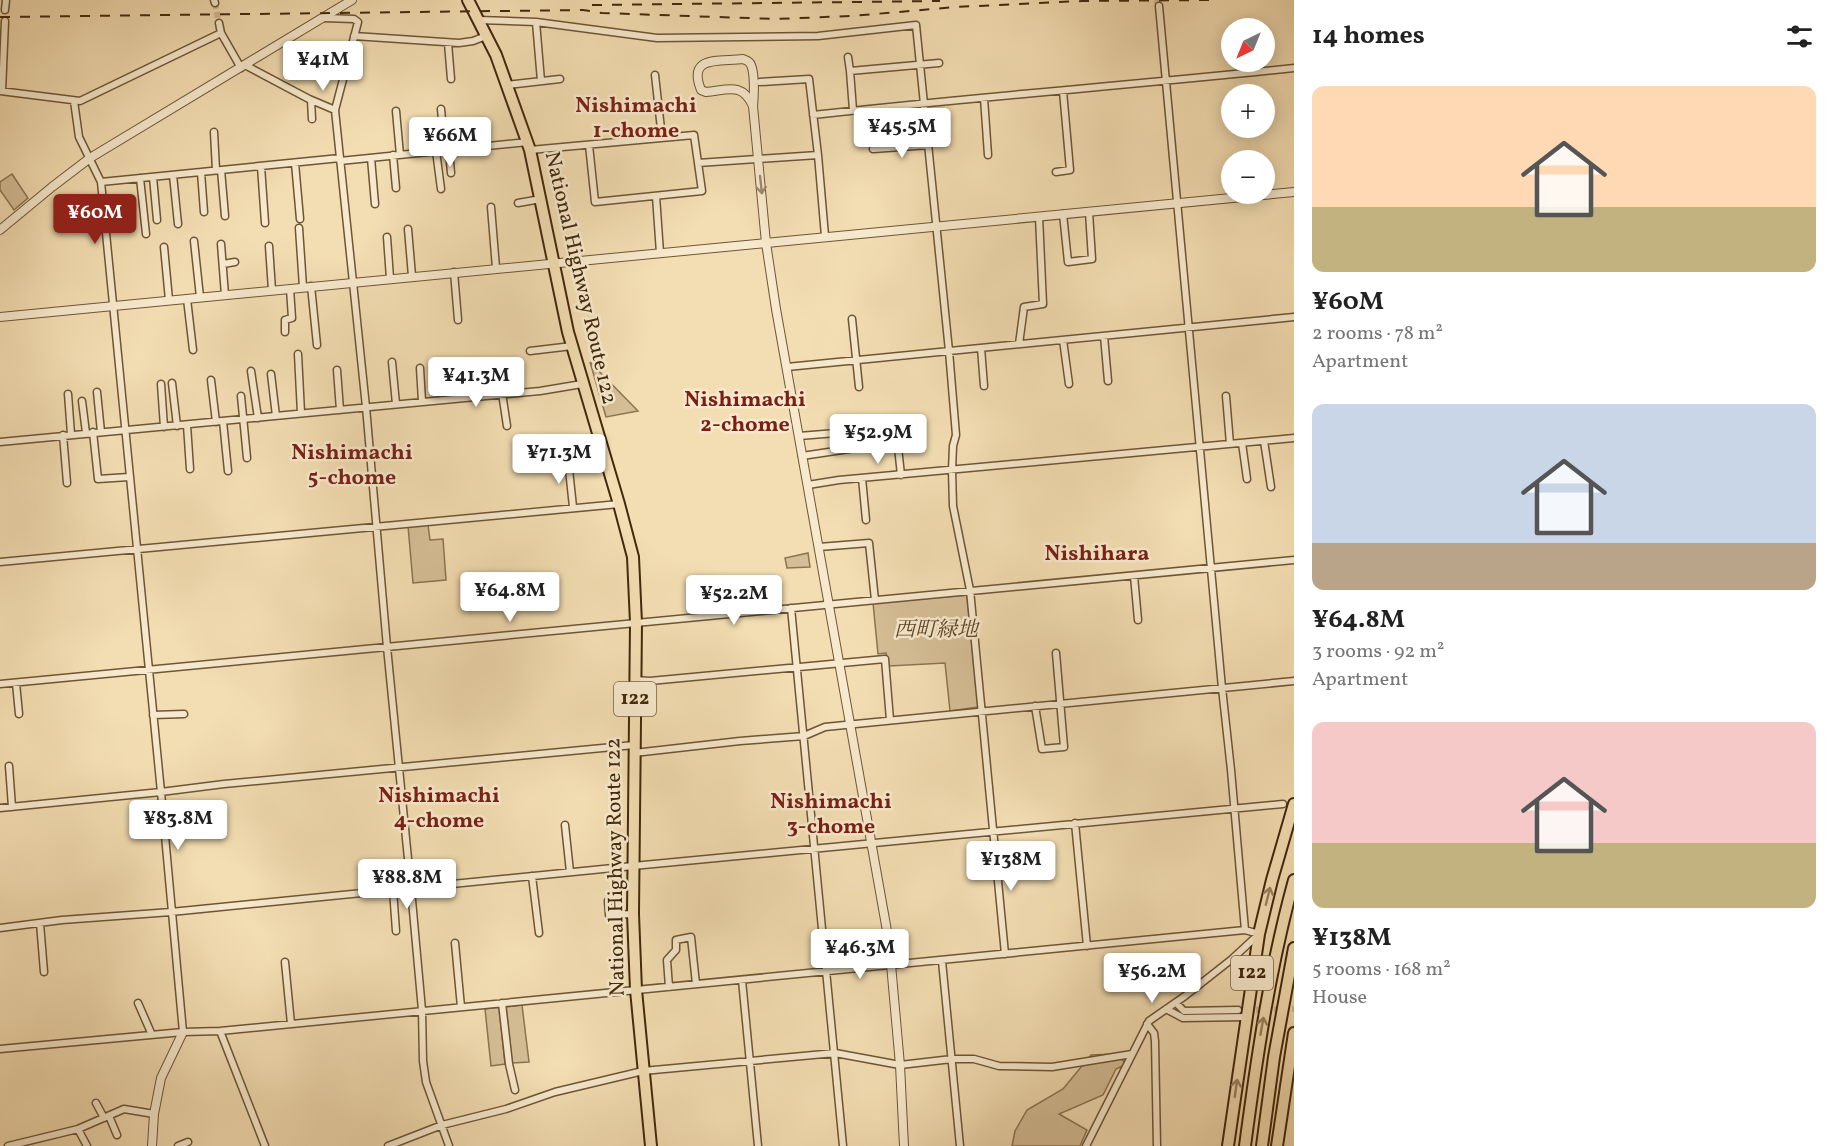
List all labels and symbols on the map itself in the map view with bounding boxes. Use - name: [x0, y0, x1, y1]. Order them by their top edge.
- north arrow: [1221, 18, 1275, 72]
- pin: ¥41M: [287, 41, 359, 92]
- district label: Nishimachi 1-chome: [575, 91, 697, 147]
- pin: ¥45.5M: [853, 108, 951, 159]
- pin: ¥66M: [414, 117, 486, 168]
- street label: National Highway Route 122: [537, 149, 623, 407]
- one-way arrow: [756, 174, 767, 194]
- pin: ¥60M: [59, 194, 131, 245]
- pin: ¥41.3M: [427, 357, 525, 408]
- district label: Nishimachi 2-chome: [684, 385, 806, 441]
- pin: ¥52.9M: [829, 414, 927, 465]
- pin: ¥71.3M: [510, 434, 608, 485]
- district label: Nishimachi 5-chome: [291, 438, 413, 494]
- district label: Nishihara: [1045, 539, 1149, 570]
- pin: ¥64.8M: [461, 572, 559, 623]
- pin: ¥52.2M: [685, 575, 783, 626]
- park label: 西町緑地: [894, 616, 980, 645]
- road number: 122: [614, 682, 656, 716]
- street label: National Highway Route 122: [599, 737, 633, 997]
- district label: Nishimachi 4-chome: [378, 781, 500, 837]
- district label: Nishimachi 3-chome: [770, 787, 892, 843]
- pin: ¥83.8M: [129, 800, 227, 851]
- pin: ¥138M: [969, 841, 1053, 892]
- pin: ¥88.8M: [358, 859, 456, 910]
- one-way arrow: [1262, 887, 1274, 906]
- pin: ¥46.3M: [811, 929, 909, 980]
- pin: ¥56.2M: [1103, 953, 1201, 1004]
- road number: 122: [1231, 956, 1273, 990]
- one-way arrow: [1257, 1016, 1268, 1036]
- one-way arrow: [1230, 1079, 1241, 1098]

